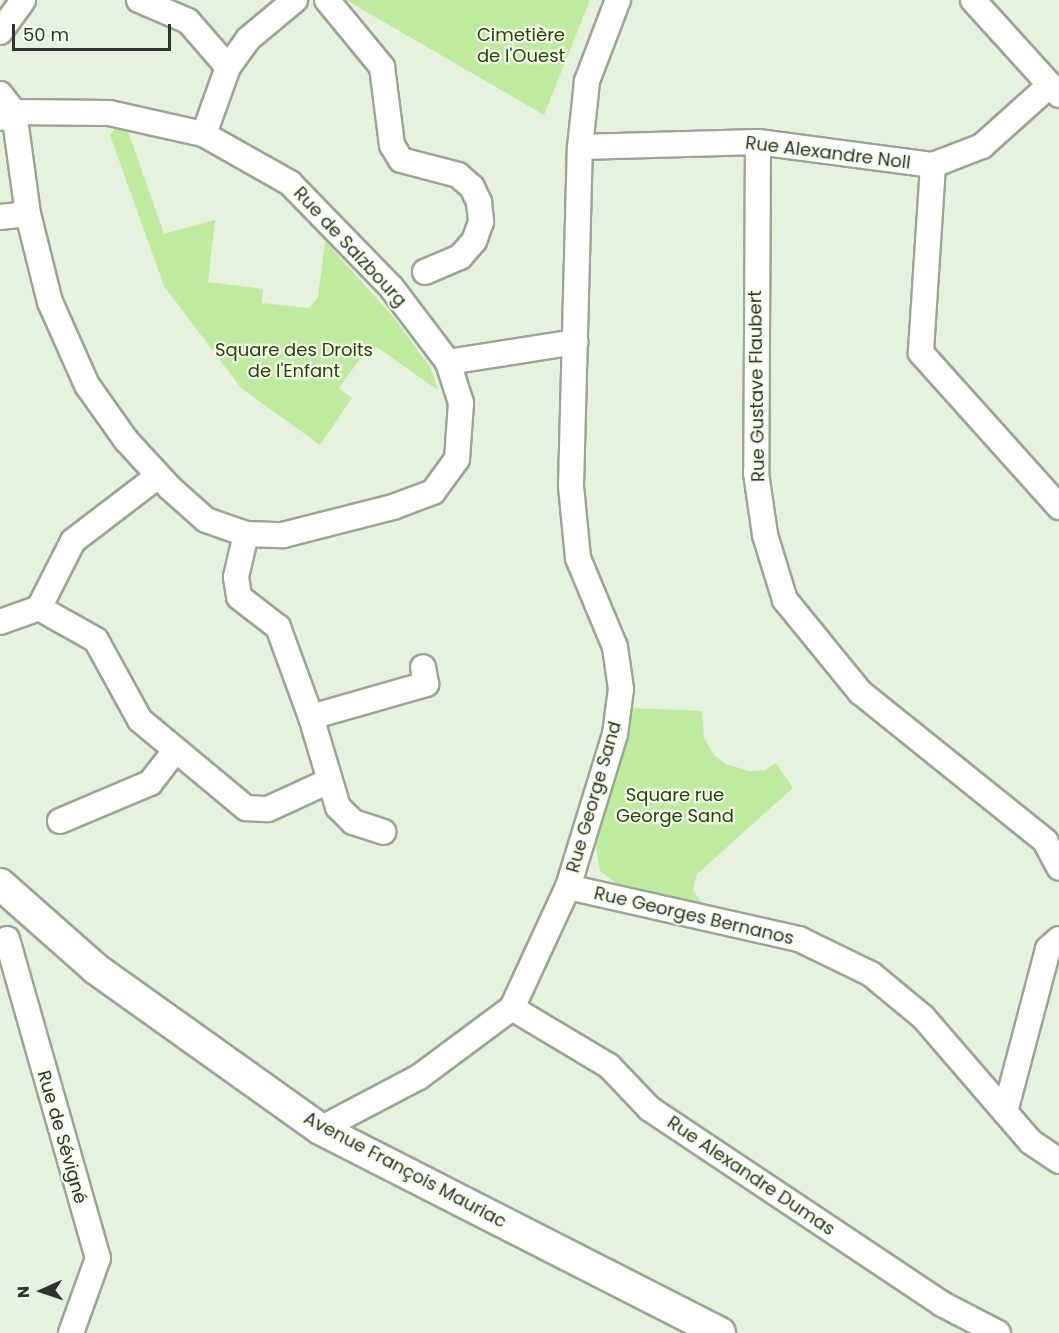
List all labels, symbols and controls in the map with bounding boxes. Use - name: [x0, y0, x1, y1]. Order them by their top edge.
- scale bar: [15, 12, 174, 50]
- text: 50 m: [23, 22, 69, 47]
- park label: Cimetière de l'Ouest: [477, 25, 565, 68]
- street label: Rue Alexandre Noll: [744, 132, 912, 174]
- street label: Rue de Salzbourg: [289, 183, 411, 311]
- street label: Rue Gustave Flaubert: [745, 290, 769, 482]
- park label: Square des Droits de l'Enfant: [215, 340, 373, 382]
- street label: Rue George Sand: [562, 719, 626, 875]
- park label: Square rue George Sand: [616, 785, 734, 828]
- street label: Rue Georges Bernanos: [592, 882, 796, 950]
- street label: Rue de Sévigné: [33, 1068, 91, 1206]
- street label: Avenue François Mauriac: [300, 1107, 510, 1233]
- street label: Rue Alexandre Dumas: [663, 1112, 839, 1240]
- north arrow: [12, 1261, 72, 1321]
- text: N: [12, 1285, 35, 1299]

